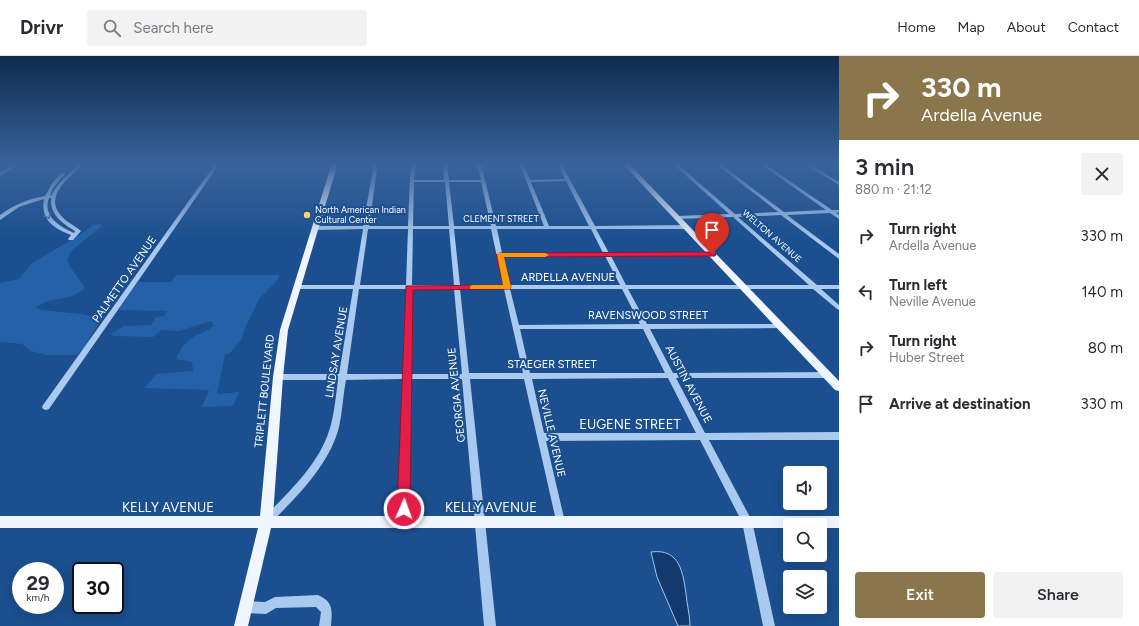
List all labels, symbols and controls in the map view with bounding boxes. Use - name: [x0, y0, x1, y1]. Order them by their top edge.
- search box: [87, 10, 367, 46]
- text: Drivr: [20, 16, 63, 39]
- icon: search: [101, 17, 123, 39]
- text: Search here: [133, 19, 213, 37]
- text: Home: [897, 19, 936, 36]
- text: Map: [958, 19, 985, 36]
- text: About: [1007, 19, 1046, 36]
- text: Contact: [1068, 19, 1119, 36]
- text: 330 m: [921, 70, 1001, 104]
- icon: right: [855, 72, 907, 124]
- text: Ardella Avenue: [921, 104, 1042, 126]
- text: 3 min: [855, 152, 914, 181]
- button: close: [1081, 153, 1123, 195]
- text: 880 m · 21:12: [855, 182, 932, 197]
- place label: North American Indian Cultural Center: [315, 204, 406, 225]
- street label: WELTON AVENUE: [740, 207, 804, 264]
- marker: North American Indian Cultural Center: [302, 210, 312, 220]
- one-way arrow: [44, 212, 51, 219]
- street label: CLEMENT STREET: [463, 213, 539, 224]
- pin: [695, 213, 729, 254]
- icon: arrive: [701, 219, 723, 241]
- text: Turn right: [889, 220, 957, 238]
- icon: right: [855, 225, 877, 247]
- text: 330 m: [1081, 227, 1123, 245]
- street label: PALMETTO AVENUE: [90, 234, 159, 325]
- text: Ardella Avenue: [889, 238, 976, 253]
- street label: ARDELLA AVENUE: [521, 271, 615, 284]
- text: Turn left: [889, 276, 947, 294]
- icon: left: [855, 281, 877, 303]
- text: 140 m: [1081, 283, 1123, 301]
- text: Neville Avenue: [889, 294, 976, 309]
- street label: LINDSAY AVENUE: [323, 306, 350, 399]
- street label: RAVENSWOOD STREET: [588, 309, 708, 322]
- text: Turn right: [889, 332, 957, 350]
- street label: TRIPLETT BOULEVARD: [252, 333, 277, 448]
- icon: right: [855, 337, 877, 359]
- text: 80 m: [1088, 339, 1123, 357]
- street label: AUSTIN AVENUE: [663, 343, 715, 425]
- street label: GEORGIA AVENUE: [445, 347, 468, 443]
- text: Huber Street: [889, 350, 965, 365]
- street label: STAEGER STREET: [507, 358, 597, 371]
- street label: NEVILLE AVENUE: [535, 388, 568, 479]
- icon: arrive: [855, 393, 877, 415]
- text: Arrive at destination: [889, 395, 1030, 413]
- text: 330 m: [1081, 395, 1123, 413]
- street label: EUGENE STREET: [579, 417, 681, 432]
- map controls: [783, 466, 827, 614]
- button: sound: [783, 466, 827, 510]
- position arrow: [383, 488, 425, 530]
- street label: KELLY AVENUE: [122, 500, 214, 515]
- street label: KELLY AVENUE: [445, 500, 537, 515]
- button: search: [783, 518, 827, 562]
- speed limit sign: 30: [72, 562, 124, 614]
- button: layers: [783, 570, 827, 614]
- text: 29: [26, 571, 50, 595]
- button: Exit: [855, 572, 985, 618]
- button: Share: [993, 572, 1123, 618]
- text: km/h: [27, 591, 49, 604]

